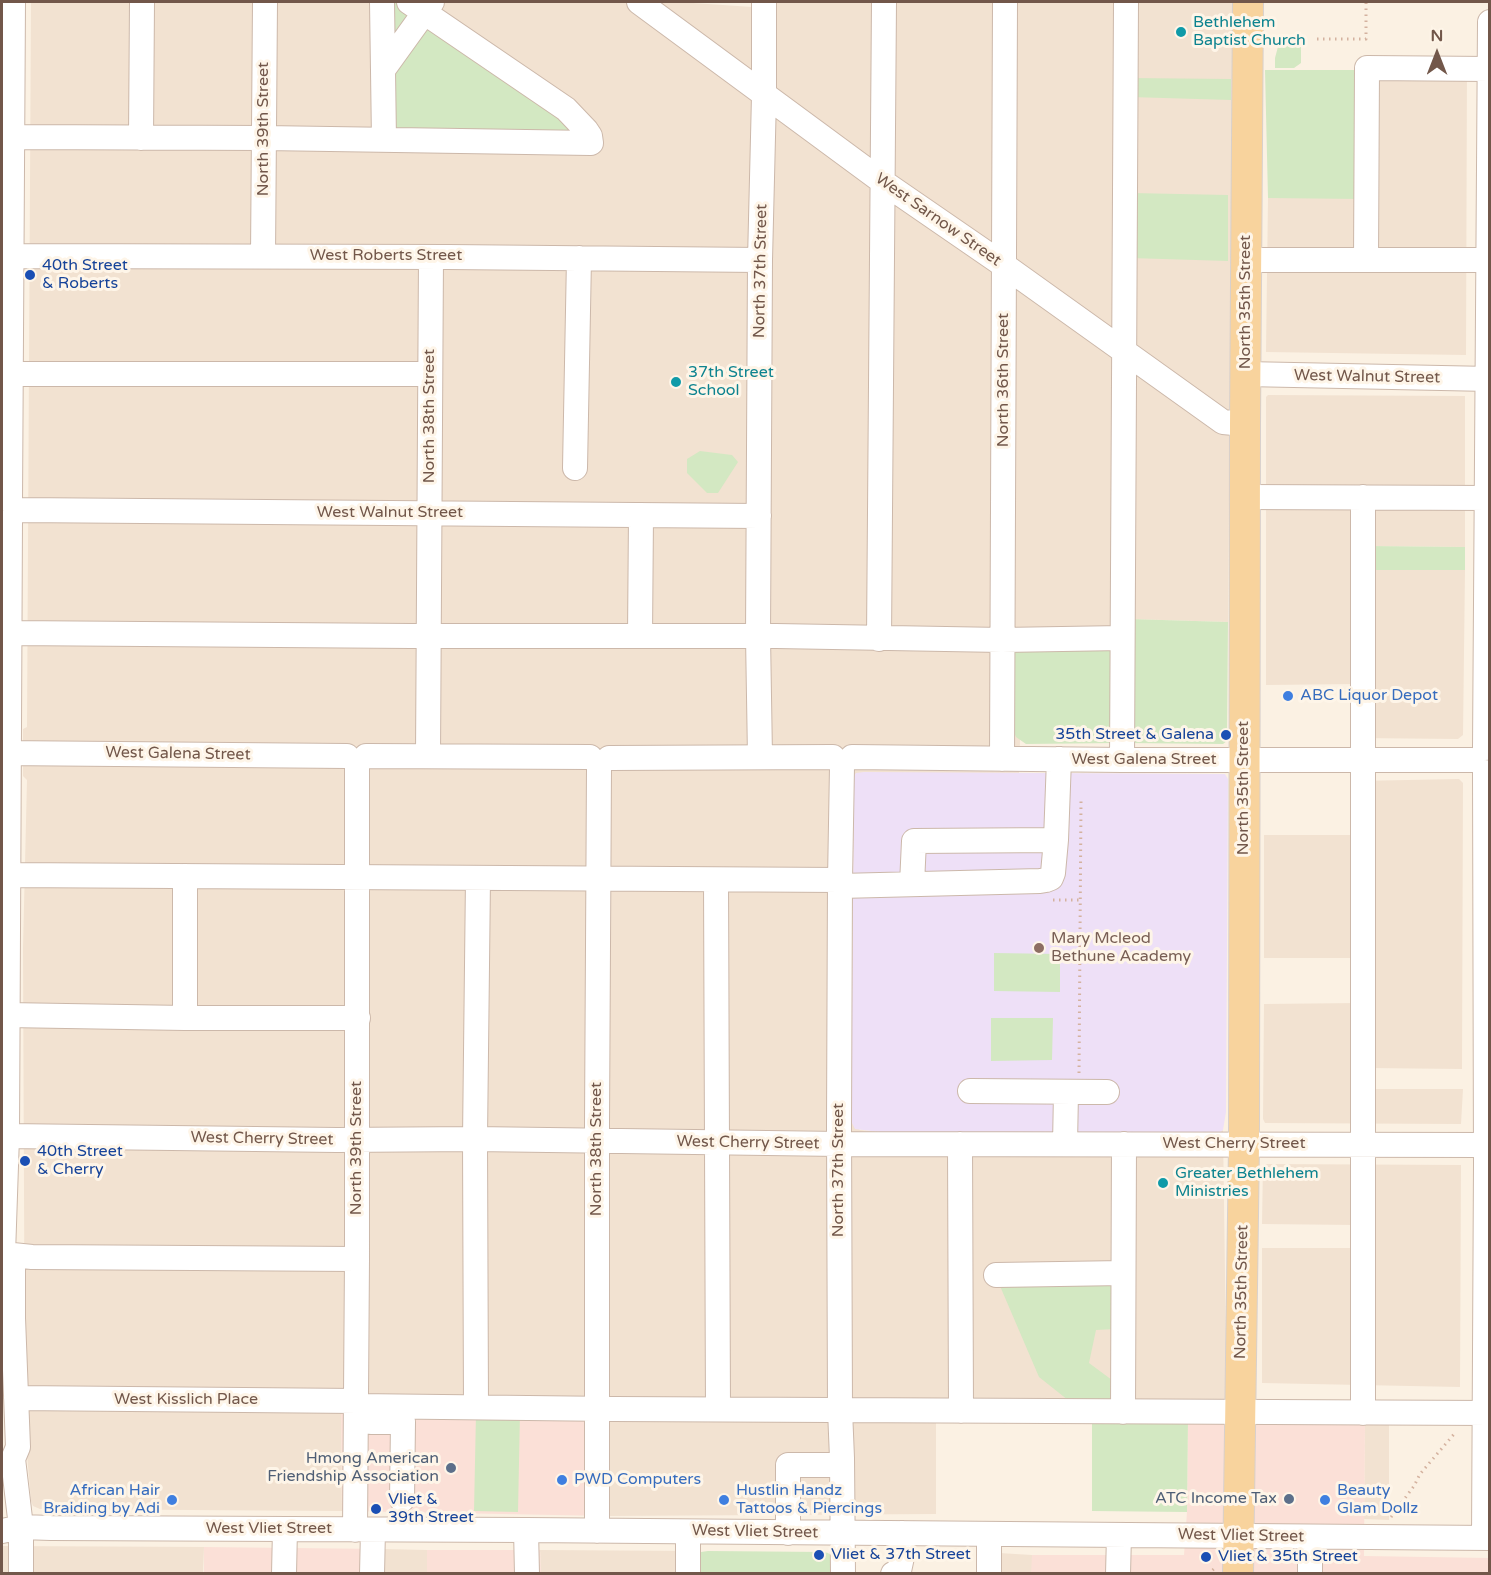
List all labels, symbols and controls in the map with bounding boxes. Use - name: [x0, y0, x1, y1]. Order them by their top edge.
- place label: Bethlehem Baptist Church: [1193, 13, 1306, 51]
- north arrow: [1407, 24, 1467, 84]
- marker: Bethlehem Baptist Church: [1174, 25, 1188, 39]
- text: N: [1431, 26, 1443, 46]
- street label: North 39th Street: [254, 62, 274, 196]
- street label: West Sarnow Street: [871, 169, 1005, 271]
- street label: North 37th Street: [750, 204, 772, 338]
- street label: North 35th Street: [1236, 235, 1256, 369]
- street label: West Roberts Street: [310, 246, 462, 266]
- place label: 40th Street & Roberts: [42, 256, 128, 294]
- marker: 40th Street & Roberts: [23, 268, 37, 282]
- street label: North 36th Street: [994, 313, 1014, 447]
- street label: North 38th Street: [420, 349, 440, 483]
- place label: 37th Street School: [688, 363, 774, 401]
- street label: West Walnut Street: [1294, 366, 1440, 388]
- marker: 37th Street School: [669, 375, 683, 389]
- street label: West Walnut Street: [317, 503, 463, 523]
- place label: ABC Liquor Depot: [1300, 686, 1438, 706]
- marker: ABC Liquor Depot: [1281, 689, 1295, 703]
- street label: North 35th Street: [1234, 721, 1254, 855]
- place label: 35th Street & Galena: [1055, 725, 1214, 745]
- marker: 35th Street & Galena: [1219, 728, 1233, 742]
- street label: West Galena Street: [105, 743, 251, 765]
- street label: West Galena Street: [1071, 750, 1217, 770]
- place label: Mary Mcleod Bethune Academy: [1051, 929, 1191, 967]
- marker: Mary Mcleod Bethune Academy: [1032, 941, 1046, 955]
- street label: North 39th Street: [347, 1081, 367, 1215]
- street label: North 38th Street: [587, 1082, 607, 1216]
- street label: North 37th Street: [829, 1103, 849, 1237]
- street label: West Cherry Street: [190, 1128, 334, 1150]
- street label: West Cherry Street: [676, 1132, 820, 1154]
- street label: West Cherry Street: [1162, 1134, 1306, 1154]
- place label: 40th Street & Cherry: [37, 1142, 123, 1180]
- marker: 40th Street & Cherry: [18, 1154, 32, 1168]
- place label: Greater Bethlehem Ministries: [1175, 1164, 1319, 1202]
- marker: Greater Bethlehem Ministries: [1156, 1176, 1170, 1190]
- street label: North 35th Street: [1231, 1225, 1253, 1359]
- street label: West Kisslich Place: [114, 1390, 258, 1410]
- place label: Hmong American Friendship Association: [267, 1449, 439, 1487]
- marker: Hmong American Friendship Association: [444, 1461, 458, 1475]
- place label: PWD Computers: [574, 1470, 701, 1490]
- marker: PWD Computers: [555, 1473, 569, 1487]
- place label: African Hair Braiding by Adi: [43, 1481, 160, 1519]
- place label: Hustlin Handz Tattoos & Piercings: [736, 1481, 882, 1519]
- place label: Beauty Glam Dollz: [1337, 1481, 1418, 1519]
- place label: ATC Income Tax: [1155, 1489, 1277, 1509]
- place label: Vliet & 39th Street: [388, 1490, 474, 1528]
- marker: ATC Income Tax: [1282, 1492, 1296, 1506]
- marker: African Hair Braiding by Adi: [165, 1493, 179, 1507]
- marker: Hustlin Handz Tattoos & Piercings: [717, 1493, 731, 1507]
- marker: Beauty Glam Dollz: [1318, 1493, 1332, 1507]
- marker: Vliet & 39th Street: [369, 1502, 383, 1516]
- street label: West Vliet Street: [206, 1519, 332, 1539]
- street label: West Vliet Street: [692, 1521, 818, 1543]
- street label: West Vliet Street: [1178, 1525, 1304, 1547]
- place label: Vliet & 37th Street: [831, 1545, 971, 1565]
- place label: Vliet & 35th Street: [1218, 1547, 1358, 1567]
- marker: Vliet & 37th Street: [812, 1548, 826, 1562]
- marker: Vliet & 35th Street: [1199, 1550, 1213, 1564]

